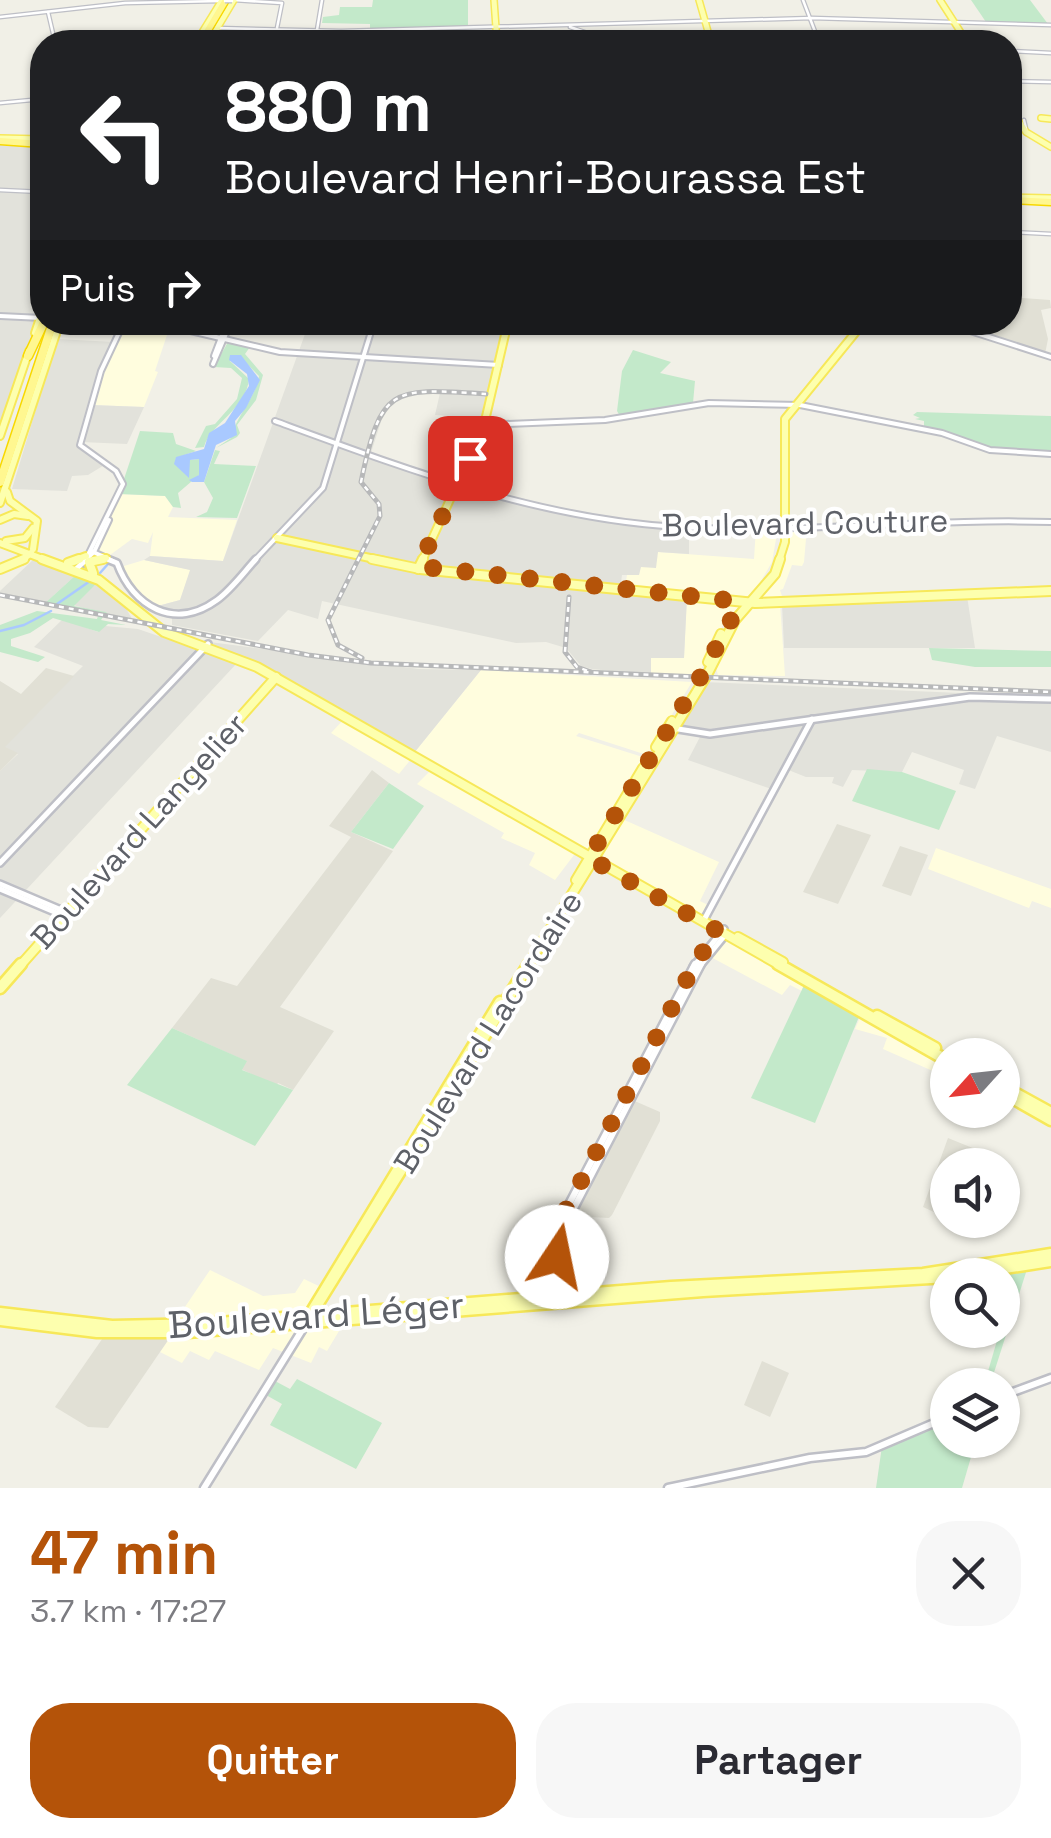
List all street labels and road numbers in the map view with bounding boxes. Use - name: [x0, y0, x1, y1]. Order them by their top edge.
- street label: Boulevard Couture: [661, 501, 949, 545]
- street label: Boulevard Langelier: [23, 705, 255, 957]
- street label: Boulevard Lacordaire: [385, 883, 591, 1181]
- street label: Boulevard Léger: [166, 1281, 466, 1349]

